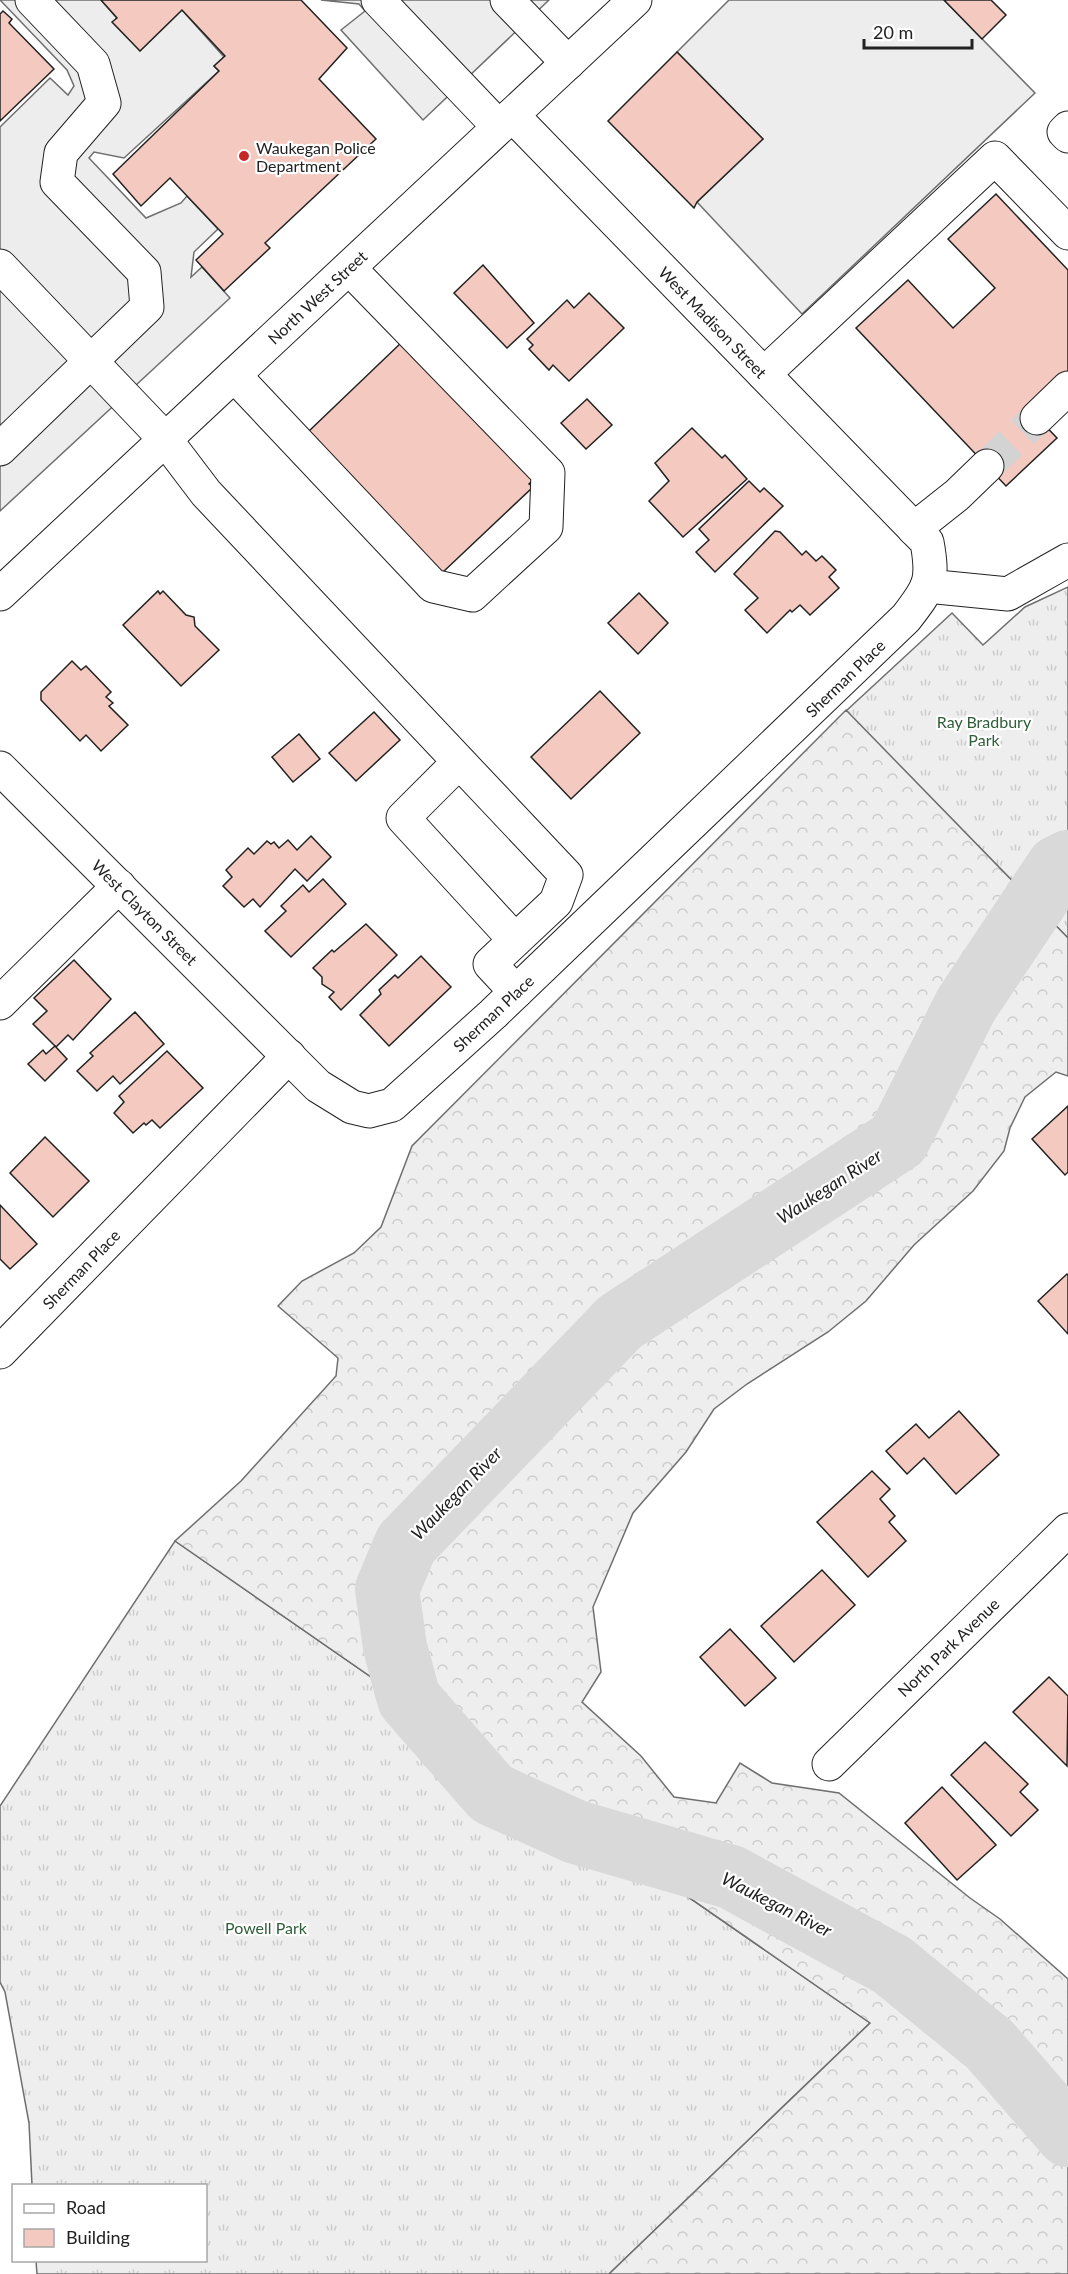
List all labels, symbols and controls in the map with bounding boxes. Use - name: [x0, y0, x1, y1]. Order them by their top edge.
- scale bar: [864, 12, 972, 50]
- text: 20 m: [873, 21, 913, 43]
- place label: Waukegan Police Department: [256, 138, 376, 175]
- marker: Waukegan Police Department: [237, 149, 251, 163]
- street label: North West Street: [264, 246, 371, 348]
- street label: West Madison Street: [655, 262, 771, 382]
- street label: Sherman Place: [801, 635, 889, 721]
- park label: Ray Bradbury Park: [937, 712, 1032, 749]
- street label: West Clayton Street: [88, 855, 202, 969]
- street label: Sherman Place: [449, 971, 537, 1055]
- water label: Waukegan River: [772, 1143, 886, 1228]
- street label: Sherman Place: [38, 1225, 124, 1313]
- water label: Waukegan River: [406, 1441, 506, 1544]
- street label: North Park Avenue: [893, 1594, 1003, 1700]
- water label: Waukegan River: [718, 1867, 837, 1942]
- park label: Powell Park: [225, 1918, 308, 1937]
- legend: [12, 2184, 207, 2262]
- text: Road: [66, 2196, 106, 2218]
- text: Building: [66, 2226, 130, 2248]

